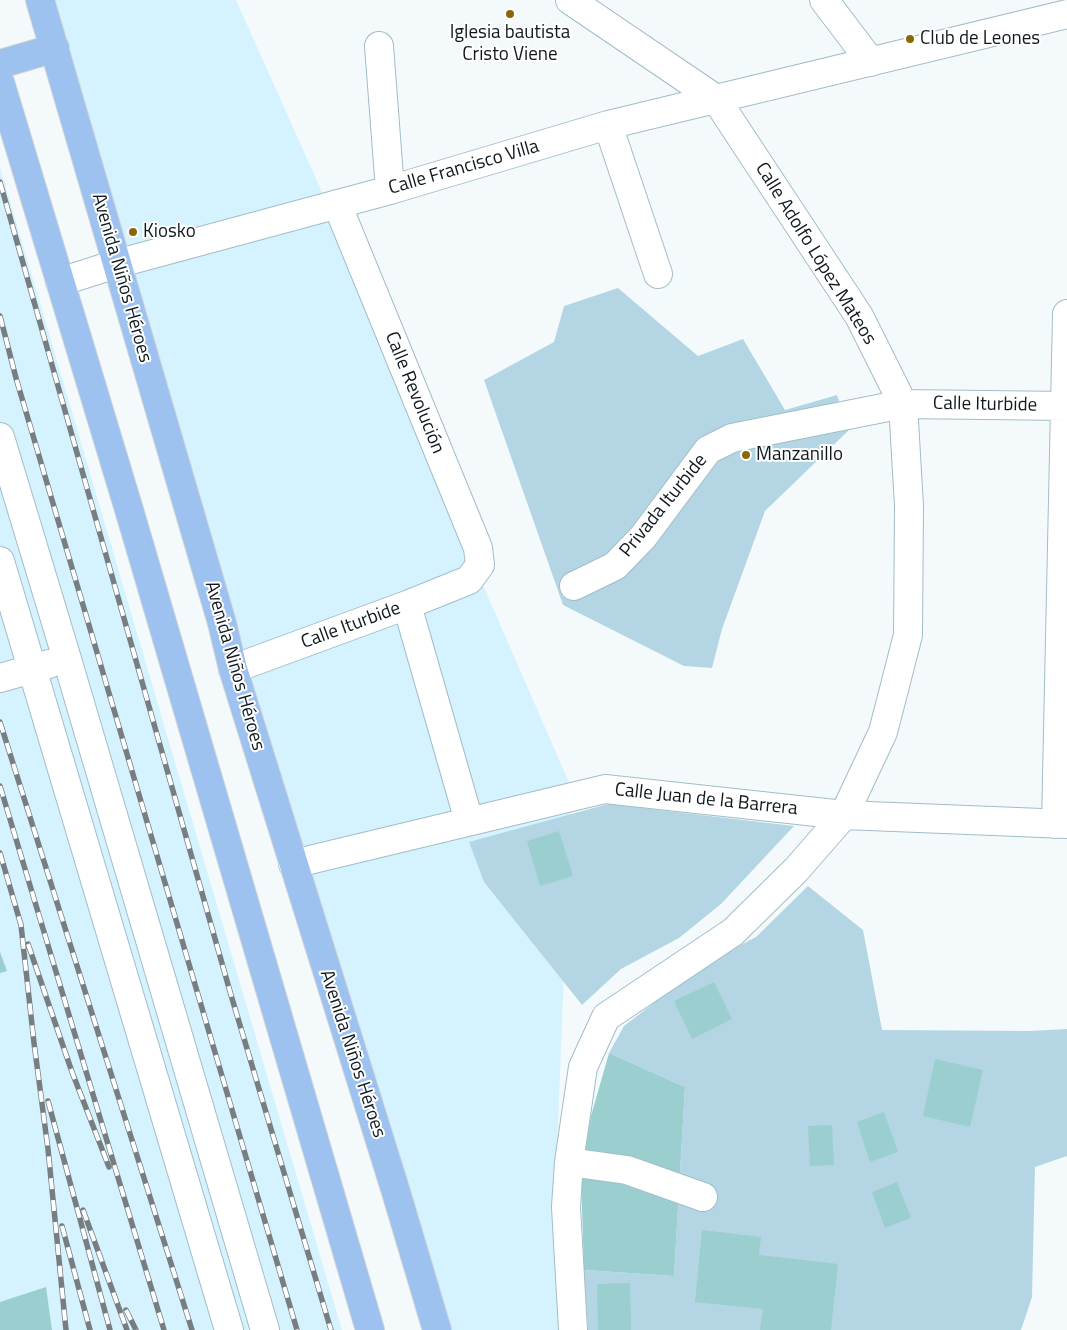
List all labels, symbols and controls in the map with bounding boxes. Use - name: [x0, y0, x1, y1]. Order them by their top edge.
- marker: Iglesia bautista Cristo Viene: [504, 8, 516, 20]
- place label: Iglesia bautista Cristo Viene: [450, 22, 570, 66]
- place label: Club de Leones: [920, 28, 1040, 50]
- marker: Club de Leones: [904, 33, 916, 45]
- street label: Calle Francisco Villa: [386, 136, 542, 200]
- street label: Calle Adolfo López Mateos: [750, 159, 880, 349]
- street label: Avenida Niños Héroes: [86, 191, 156, 365]
- place label: Kiosko: [143, 221, 196, 243]
- marker: Kiosko: [127, 226, 139, 238]
- street label: Calle Revolución: [379, 329, 449, 457]
- street label: Calle Iturbide: [933, 393, 1037, 417]
- place label: Manzanillo: [756, 444, 843, 466]
- marker: Manzanillo: [740, 449, 752, 461]
- street label: Privada Iturbide: [615, 450, 713, 562]
- street label: Avenida Niños Héroes: [199, 579, 269, 753]
- street label: Calle Iturbide: [298, 597, 404, 655]
- street label: Calle Juan de la Barrera: [613, 779, 799, 821]
- street label: Avenida Niños Héroes: [314, 967, 390, 1141]

